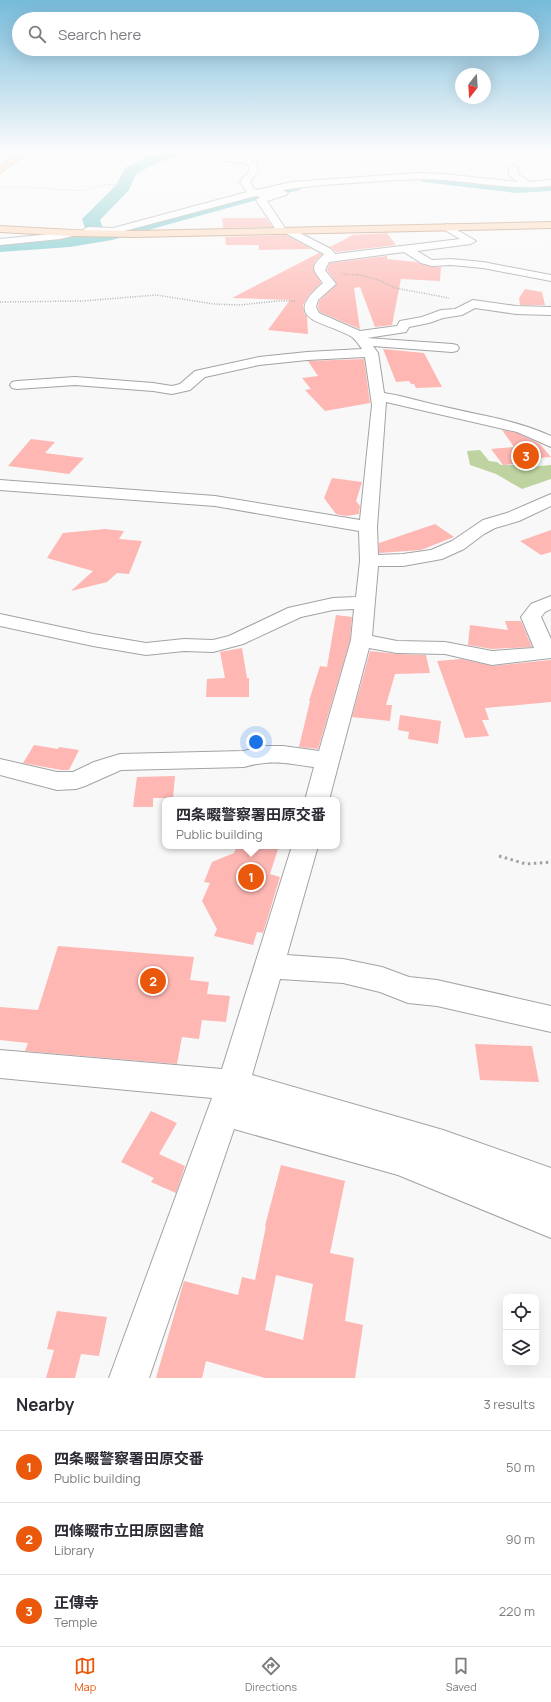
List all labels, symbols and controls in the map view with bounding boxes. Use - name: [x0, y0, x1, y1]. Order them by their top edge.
- search box: [12, 12, 539, 56]
- icon: search: [26, 23, 48, 45]
- text: Search here: [58, 24, 141, 45]
- north arrow: [455, 68, 491, 104]
- pin: 3: [513, 441, 539, 471]
- your location: [246, 732, 266, 752]
- popup: [162, 797, 340, 849]
- text: 四条畷警察署田原交番: [176, 804, 326, 825]
- text: Public building: [176, 825, 263, 843]
- pin: 1: [238, 862, 264, 892]
- pin: 2: [140, 966, 166, 996]
- map controls: [503, 1294, 539, 1366]
- button: locate: [503, 1294, 539, 1330]
- button: layers: [503, 1330, 539, 1366]
- text: Nearby: [16, 1393, 74, 1416]
- text: 3 results: [483, 1395, 535, 1413]
- text: 四条畷警察署田原交番: [54, 1448, 204, 1469]
- text: 1: [26, 1458, 32, 1476]
- text: 50 m: [506, 1458, 535, 1476]
- text: Public building: [54, 1469, 141, 1487]
- text: 四條畷市立田原図書館: [54, 1520, 204, 1541]
- text: 2: [25, 1530, 33, 1548]
- text: 90 m: [505, 1530, 535, 1548]
- text: Library: [54, 1541, 94, 1559]
- text: 正傳寺: [54, 1592, 99, 1613]
- text: 3: [25, 1602, 33, 1620]
- text: 220 m: [499, 1602, 535, 1620]
- text: Temple: [54, 1613, 97, 1631]
- tab: Map: [74, 1655, 96, 1694]
- tab: Directions: [245, 1655, 297, 1694]
- tab: Saved: [446, 1655, 477, 1694]

